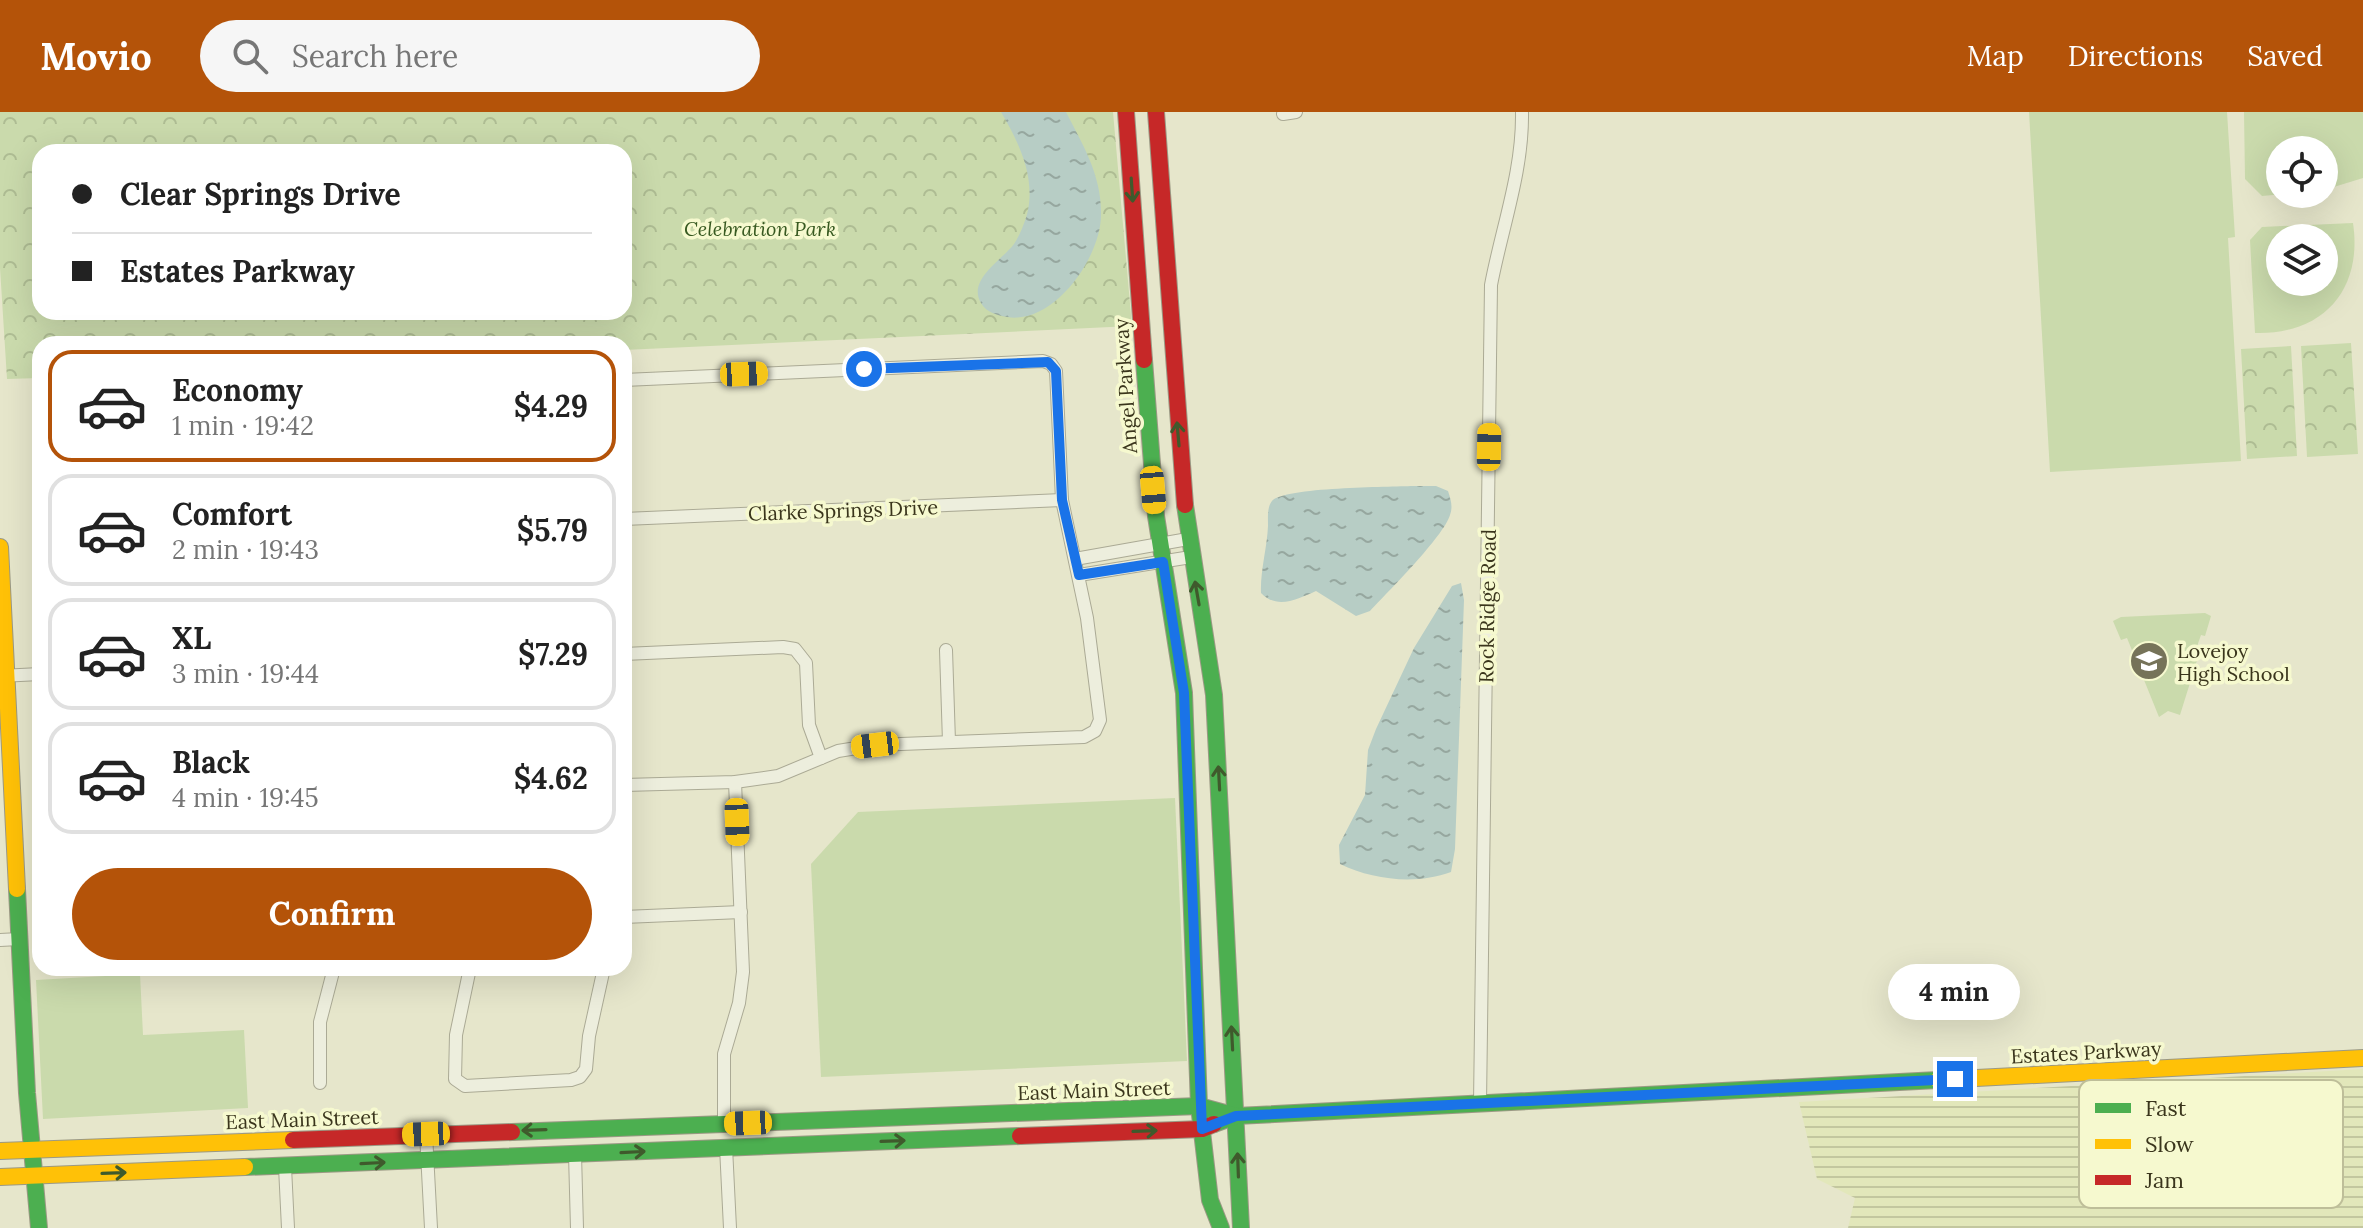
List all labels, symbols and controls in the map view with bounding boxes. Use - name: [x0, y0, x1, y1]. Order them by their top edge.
- search box: [200, 20, 760, 92]
- text: Movio: [40, 32, 152, 80]
- icon: search: [228, 34, 272, 78]
- text: Search here: [292, 37, 458, 75]
- text: Map: [1967, 38, 2024, 74]
- text: Directions: [2068, 38, 2203, 74]
- text: Saved: [2247, 38, 2323, 74]
- map controls: [2266, 136, 2338, 296]
- button: locate: [2266, 136, 2338, 208]
- text: Clear Springs Drive: [120, 175, 401, 213]
- one-way arrow: [1125, 176, 1140, 203]
- park label: Celebration Park: [684, 216, 836, 241]
- button: layers: [2266, 224, 2338, 296]
- text: Estates Parkway: [120, 252, 355, 290]
- street label: Angel Parkway: [1108, 317, 1142, 455]
- route start: [846, 351, 882, 387]
- car: [720, 361, 768, 387]
- icon: car: [76, 370, 148, 442]
- text: Economy: [172, 371, 303, 409]
- text: $4.29: [514, 387, 588, 425]
- text: 1 min · 19:42: [172, 409, 314, 442]
- one-way arrow: [1170, 421, 1185, 448]
- car: [1477, 423, 1501, 471]
- car: [1139, 465, 1167, 515]
- icon: car: [76, 494, 148, 566]
- street label: Clarke Springs Drive: [748, 494, 939, 526]
- text: Comfort: [172, 495, 292, 533]
- text: $5.79: [517, 511, 588, 549]
- street label: Rock Ridge Road: [1473, 529, 1501, 683]
- text: 2 min · 19:43: [172, 533, 319, 566]
- one-way arrow: [1189, 581, 1204, 607]
- icon: car: [76, 618, 148, 690]
- text: XL: [172, 619, 211, 657]
- text: $7.29: [518, 635, 588, 673]
- place label: Lovejoy High School: [2177, 638, 2290, 686]
- school or university icon: Lovejoy High School: [2128, 640, 2170, 682]
- text: 3 min · 19:44: [172, 657, 319, 690]
- car: [850, 730, 900, 760]
- icon: car: [76, 742, 148, 814]
- text: Black: [172, 743, 250, 781]
- text: $4.62: [514, 759, 588, 797]
- one-way arrow: [1211, 765, 1226, 792]
- text: 4 min · 19:45: [172, 781, 319, 814]
- car: [724, 798, 750, 846]
- button: Confirm: [72, 868, 592, 960]
- callout: 4 min: [1889, 963, 2021, 1019]
- text: 4 min: [1919, 975, 1989, 1008]
- one-way arrow: [1224, 1025, 1239, 1052]
- street label: Estates Parkway: [2010, 1036, 2162, 1068]
- route end: [1937, 1061, 1973, 1097]
- street label: East Main Street: [1017, 1075, 1171, 1105]
- legend: [2079, 1080, 2343, 1208]
- text: Fast: [2145, 1094, 2187, 1122]
- street label: East Main Street: [225, 1104, 379, 1134]
- car: [724, 1110, 772, 1136]
- car: [402, 1121, 450, 1147]
- one-way arrow: [521, 1123, 548, 1138]
- one-way arrow: [1131, 1123, 1158, 1138]
- text: Slow: [2145, 1130, 2194, 1158]
- one-way arrow: [879, 1133, 906, 1148]
- one-way arrow: [619, 1144, 646, 1159]
- one-way arrow: [1231, 1152, 1246, 1179]
- one-way arrow: [359, 1156, 386, 1171]
- one-way arrow: [100, 1166, 127, 1181]
- text: Jam: [2144, 1166, 2184, 1194]

